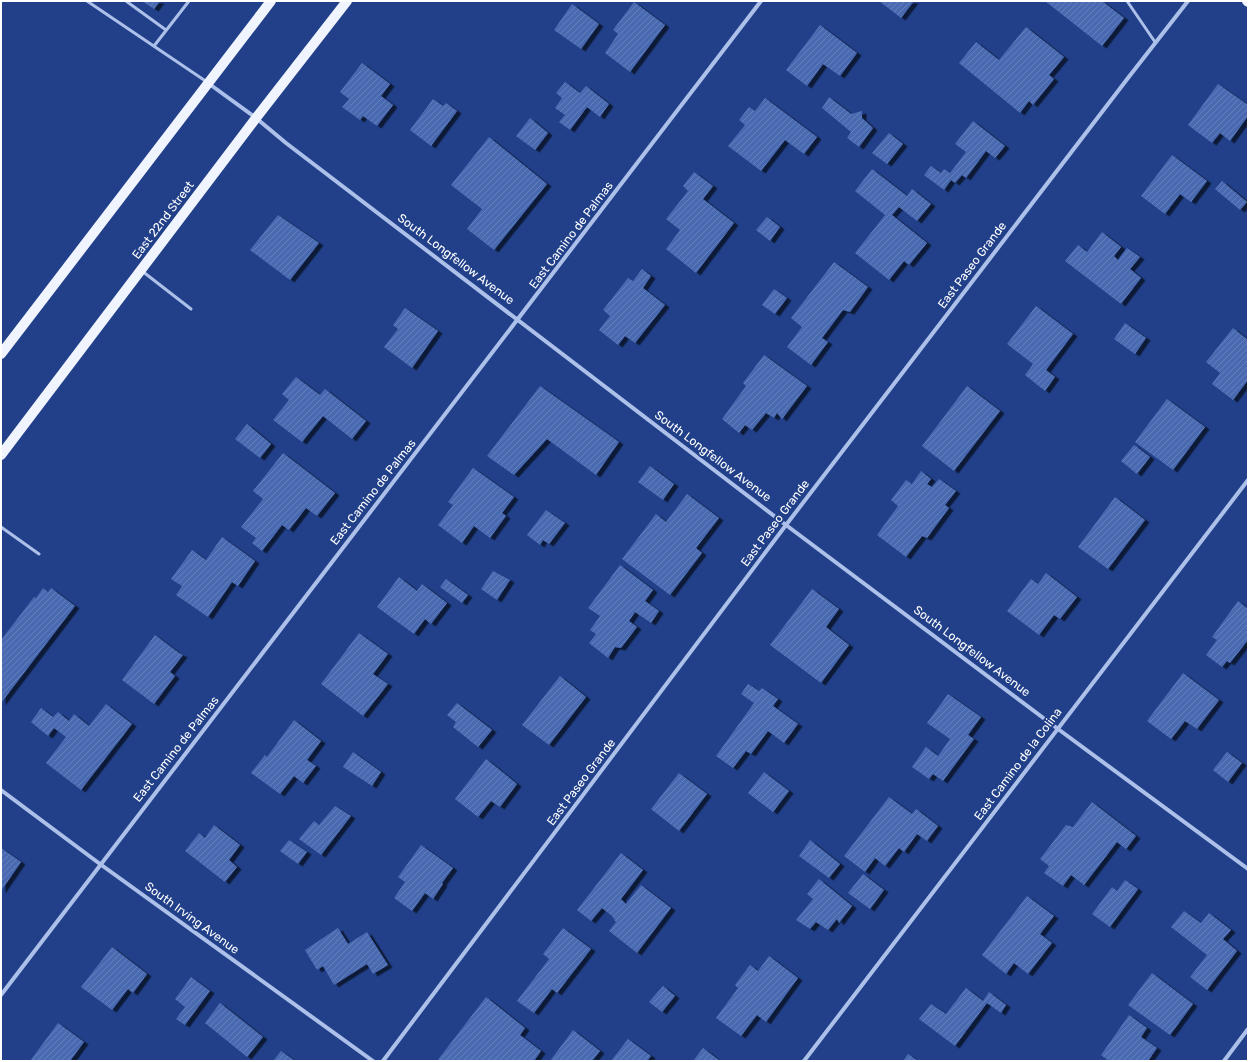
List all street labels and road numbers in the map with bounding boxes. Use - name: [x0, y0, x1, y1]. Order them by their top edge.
- street label: East 22nd Street: [129, 178, 197, 262]
- street label: East Camino de Palmas: [526, 179, 616, 291]
- street label: South Longfellow Avenue: [395, 211, 517, 308]
- street label: East Paseo Grande: [935, 219, 1009, 311]
- street label: South Longfellow Avenue: [652, 408, 774, 505]
- street label: East Camino de Palmas: [327, 436, 419, 548]
- street label: East Paseo Grande: [738, 477, 812, 569]
- street label: South Longfellow Avenue: [911, 603, 1033, 700]
- street label: East Camino de Palmas: [130, 693, 222, 805]
- street label: East Camino de la Colina: [971, 705, 1065, 823]
- street label: East Paseo Grande: [544, 736, 618, 828]
- street label: South Irving Avenue: [142, 879, 242, 957]

